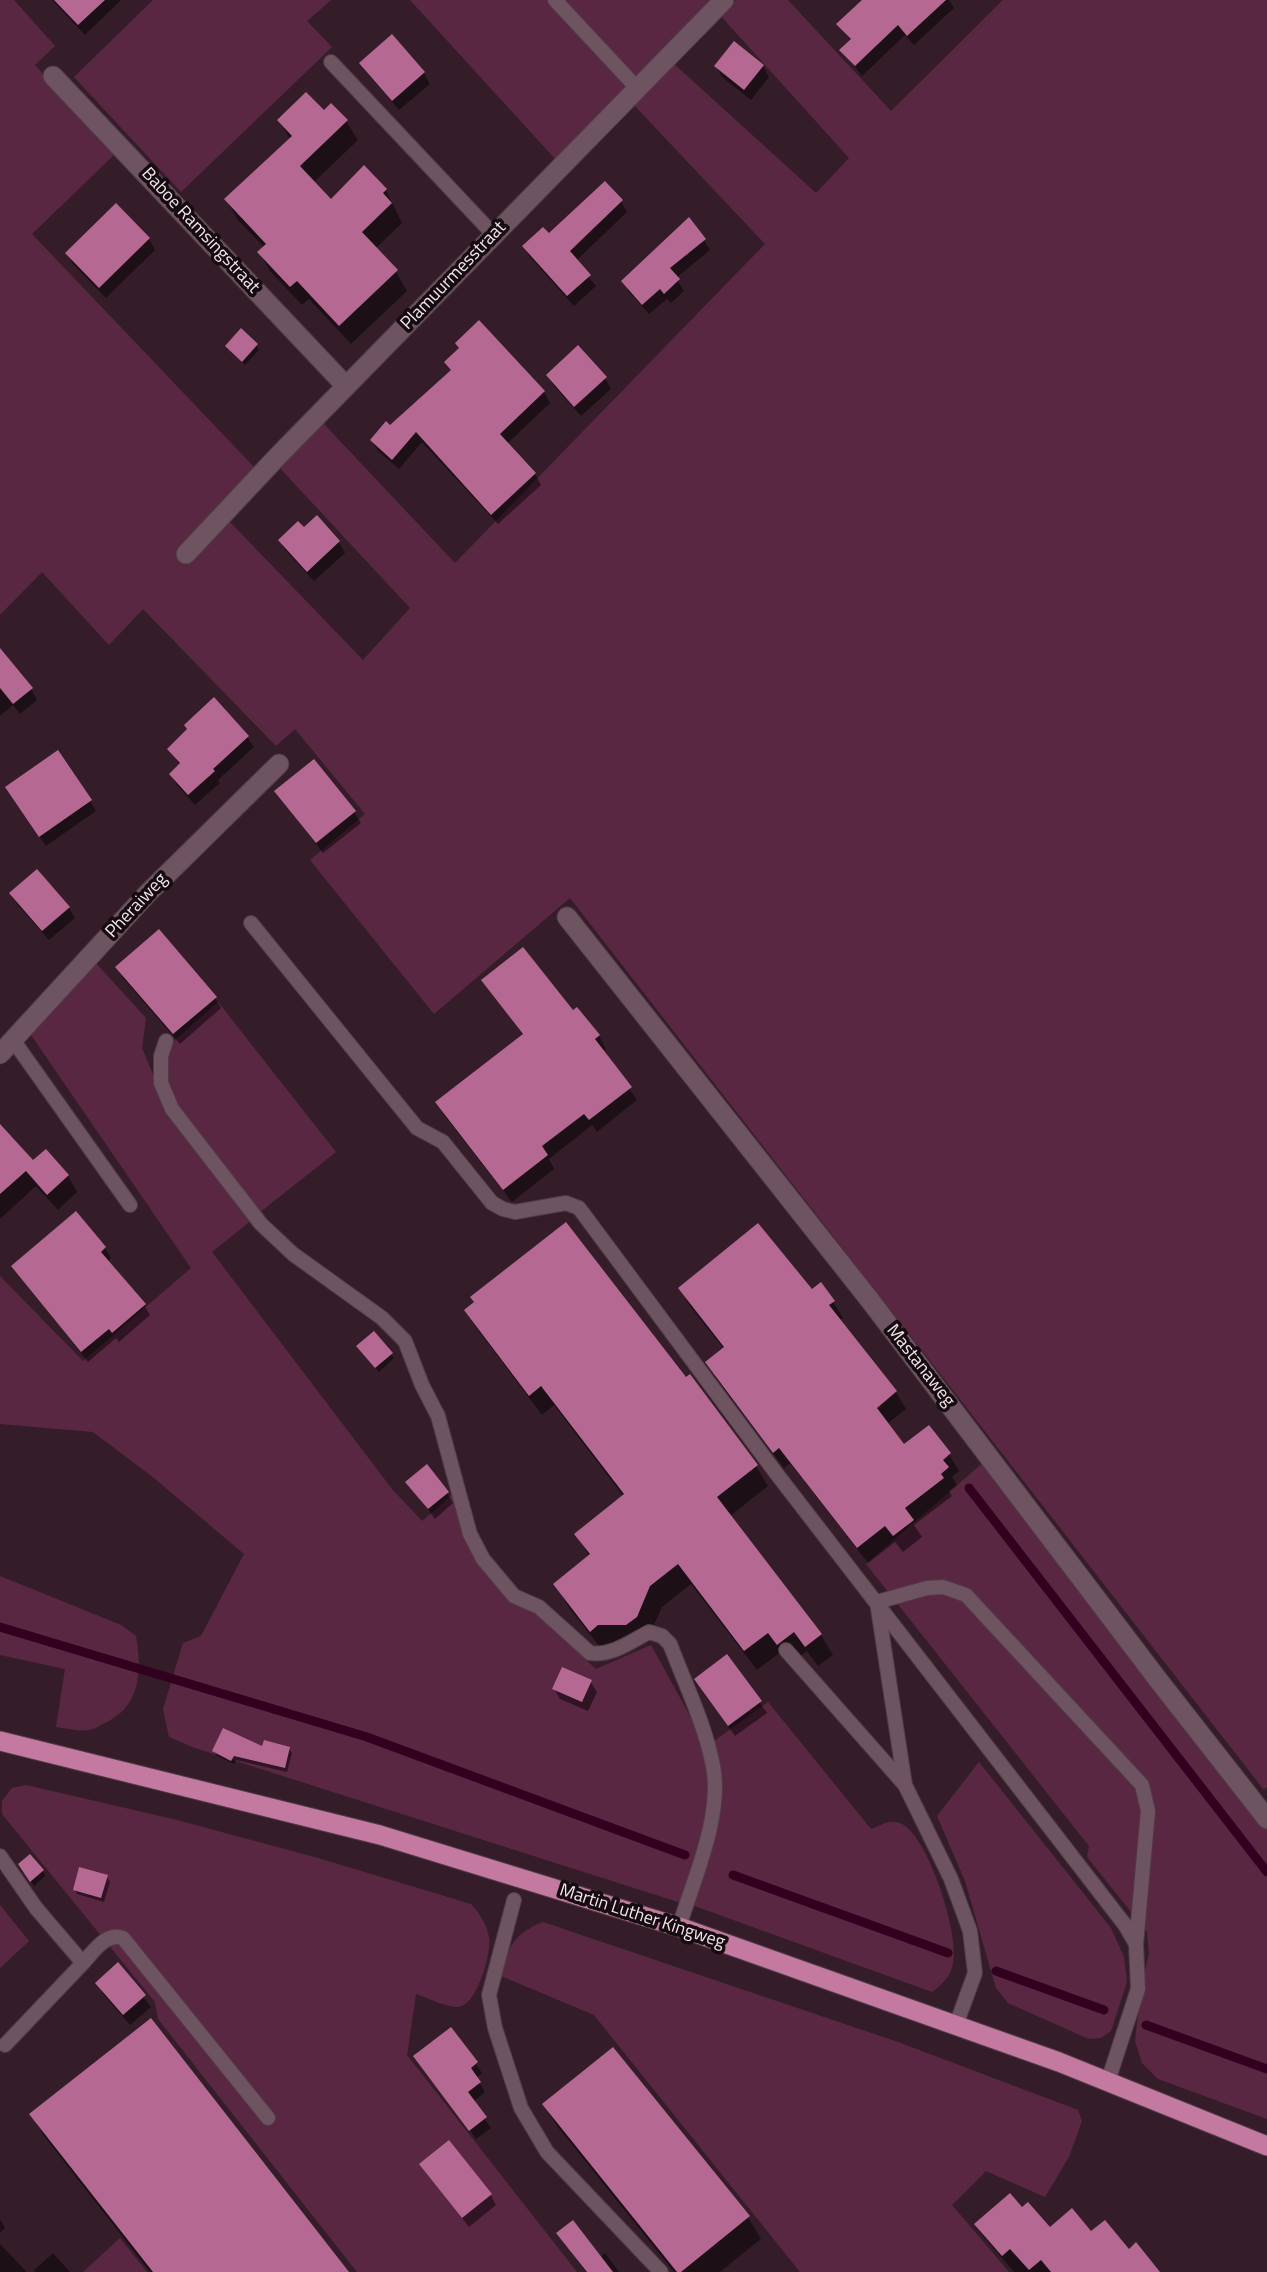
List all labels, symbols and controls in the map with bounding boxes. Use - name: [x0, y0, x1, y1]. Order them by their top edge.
- street label: Baboe Ramsingstraat: [136, 164, 264, 298]
- street label: Plamuurmesstraat: [397, 217, 511, 335]
- street label: Pheraiweg: [102, 869, 172, 943]
- street label: Mastanaweg: [881, 1321, 959, 1411]
- street label: Martin Luther Kingweg: [557, 1880, 727, 1954]

